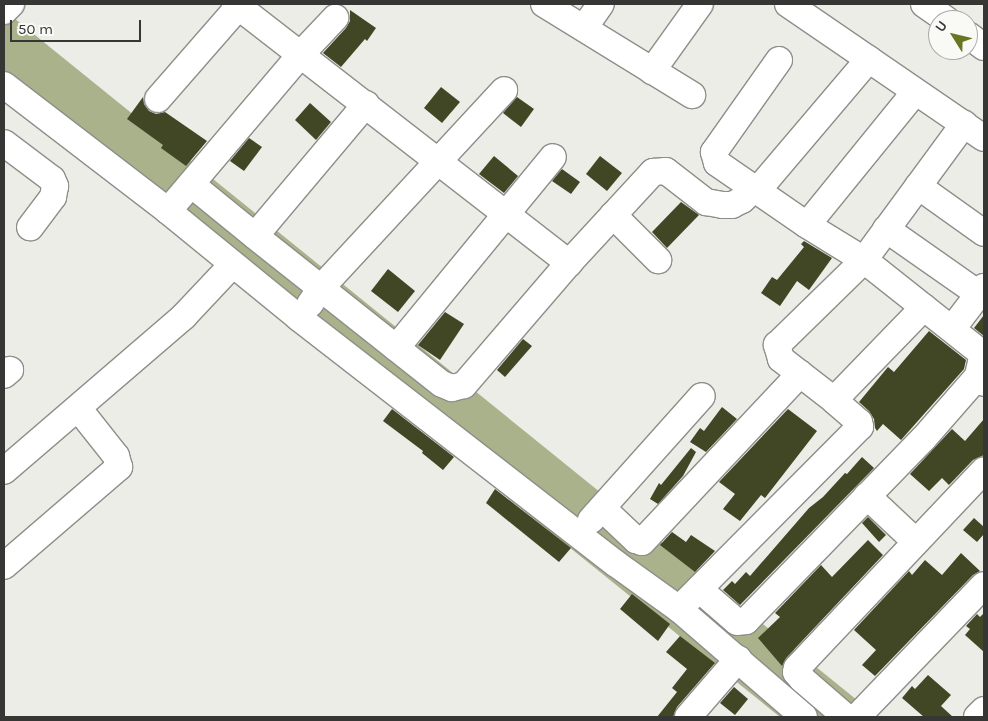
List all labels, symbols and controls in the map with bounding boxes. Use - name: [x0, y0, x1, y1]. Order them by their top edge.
- scale bar: [12, 10, 144, 42]
- north arrow: [928, 10, 978, 60]
- text: U: [932, 18, 951, 35]
- text: 50 m: [18, 20, 53, 38]

